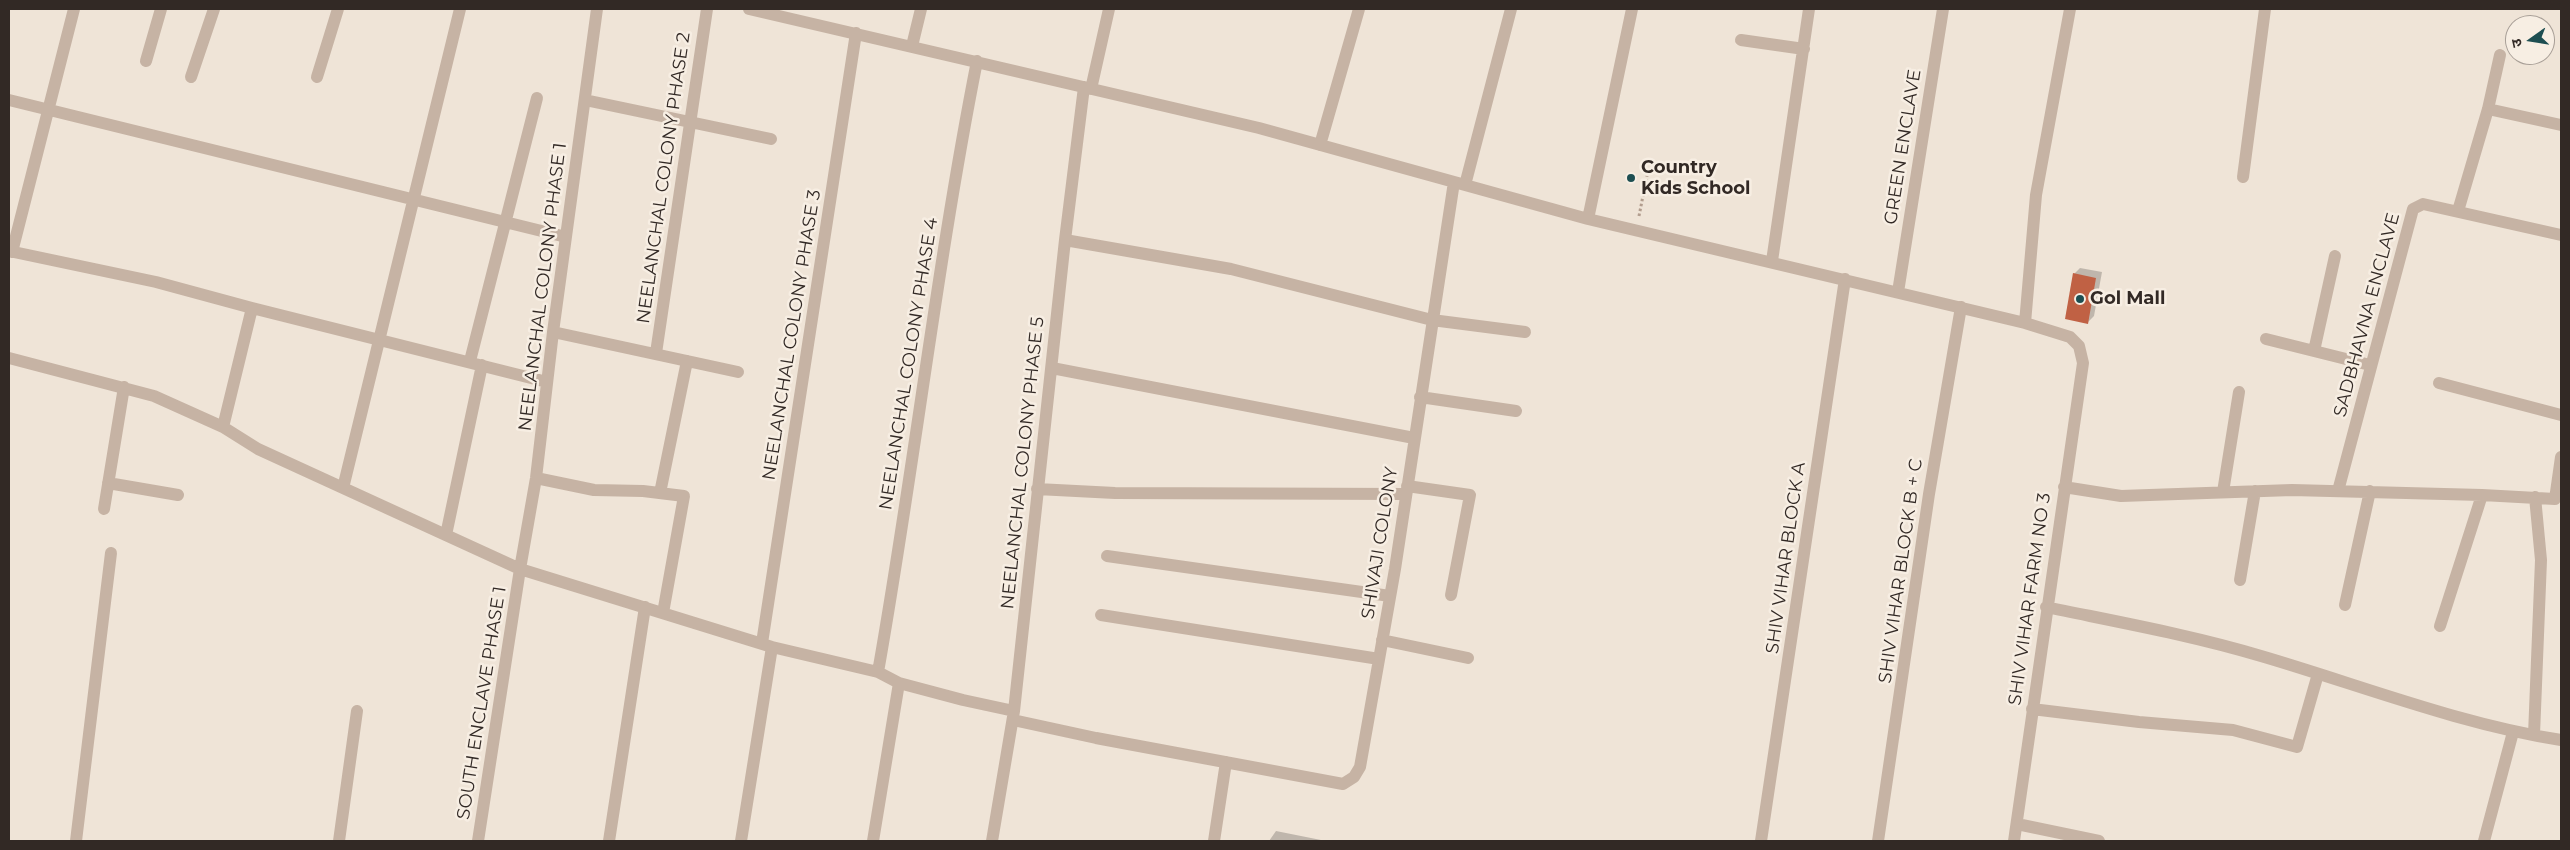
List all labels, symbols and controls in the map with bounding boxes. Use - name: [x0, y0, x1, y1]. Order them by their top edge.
- north arrow: [2505, 15, 2555, 65]
- street label: NEELANCHAL COLONY PHASE 2: [633, 31, 695, 325]
- text: उ: [2507, 37, 2526, 49]
- street label: GREEN ENCLAVE: [1880, 68, 1926, 226]
- street label: NEELANCHAL COLONY PHASE 1: [515, 142, 571, 432]
- place label: Country Kids School: [1641, 157, 1750, 200]
- marker: Country Kids School: [1625, 172, 1637, 184]
- street label: NEELANCHAL COLONY PHASE 3: [758, 188, 826, 482]
- street label: SADBHAVNA ENCLAVE: [2329, 211, 2405, 419]
- street label: NEELANCHAL COLONY PHASE 4: [875, 216, 943, 512]
- place label: Gol Mall: [2090, 288, 2165, 310]
- marker: Gol Mall: [2074, 293, 2086, 305]
- street label: NEELANCHAL COLONY PHASE 5: [997, 316, 1049, 610]
- street label: SHIV VIHAR BLOCK B + C: [1875, 457, 1927, 685]
- street label: SHIV VIHAR BLOCK A: [1762, 461, 1810, 655]
- street label: SHIVAJI COLONY: [1357, 465, 1403, 621]
- street label: SHIV VIHAR FARM NO 3: [2004, 491, 2056, 707]
- street label: SOUTH ENCLAVE PHASE 1: [453, 585, 511, 821]

